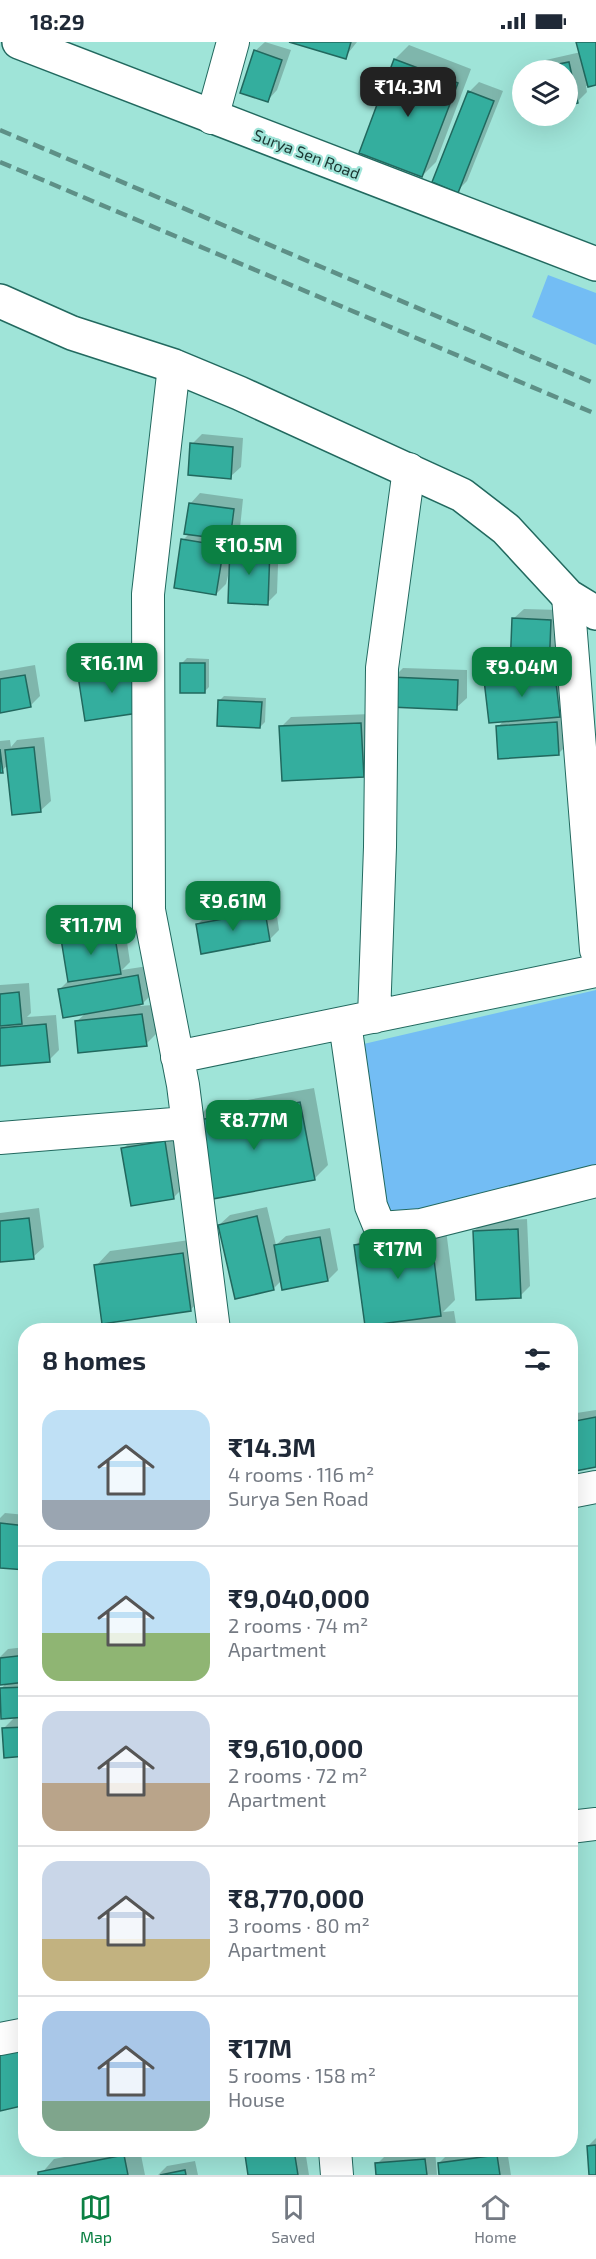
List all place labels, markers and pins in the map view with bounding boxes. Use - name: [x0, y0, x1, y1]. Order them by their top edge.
- pin: ₹14.3M: [359, 67, 457, 118]
- pin: ₹10.5M: [200, 525, 298, 576]
- pin: ₹16.1M: [63, 643, 161, 694]
- pin: ₹9.04M: [473, 647, 571, 698]
- pin: ₹9.61M: [184, 881, 282, 932]
- pin: ₹11.7M: [42, 905, 140, 956]
- pin: ₹8.77M: [205, 1100, 303, 1151]
- pin: ₹17M: [362, 1229, 434, 1280]

